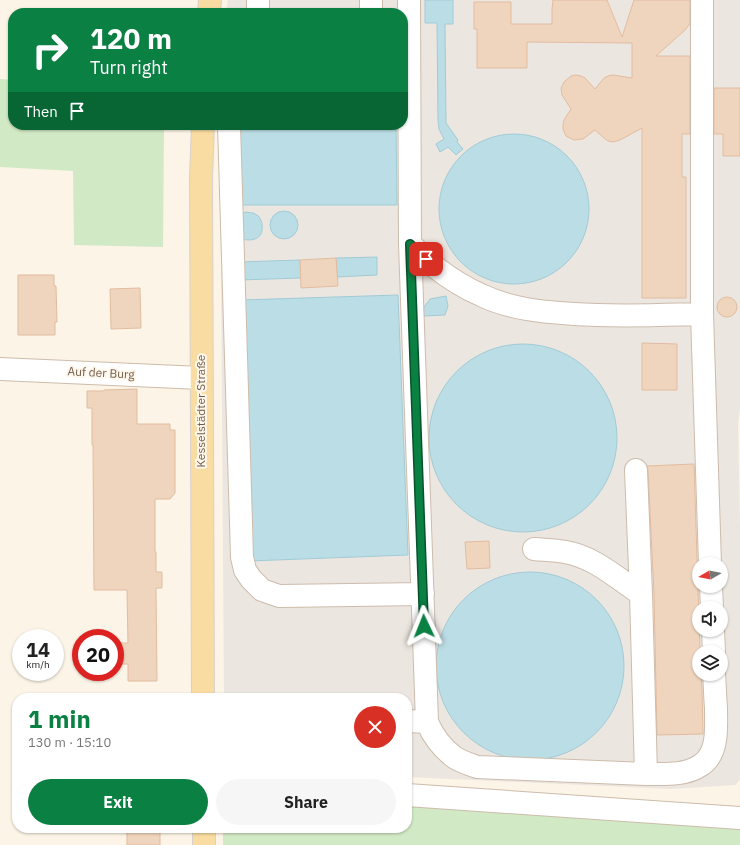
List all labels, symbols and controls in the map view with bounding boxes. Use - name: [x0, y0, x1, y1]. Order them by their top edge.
- text: 120 m: [90, 20, 172, 57]
- icon: right: [24, 24, 76, 76]
- text: Turn right: [90, 56, 168, 79]
- icon: arrive: [66, 100, 88, 122]
- text: Then: [24, 102, 58, 121]
- pin: [409, 242, 443, 276]
- icon: arrive: [415, 248, 437, 270]
- street label: Kesselstädter Straße: [193, 354, 208, 467]
- street label: Auf der Burg: [67, 363, 136, 382]
- north arrow: [692, 557, 728, 593]
- map controls: [692, 557, 728, 681]
- button: sound: [692, 601, 728, 637]
- position arrow: [403, 605, 445, 647]
- speed limit sign: 20: [72, 629, 124, 681]
- text: 14: [26, 636, 50, 663]
- button: layers: [692, 645, 728, 681]
- text: km/h: [26, 658, 50, 671]
- text: 1 min: [28, 703, 91, 735]
- button: close: [354, 706, 396, 748]
- text: 130 m · 15:10: [28, 734, 111, 751]
- button: Exit: [28, 779, 208, 825]
- button: Share: [216, 779, 396, 825]

